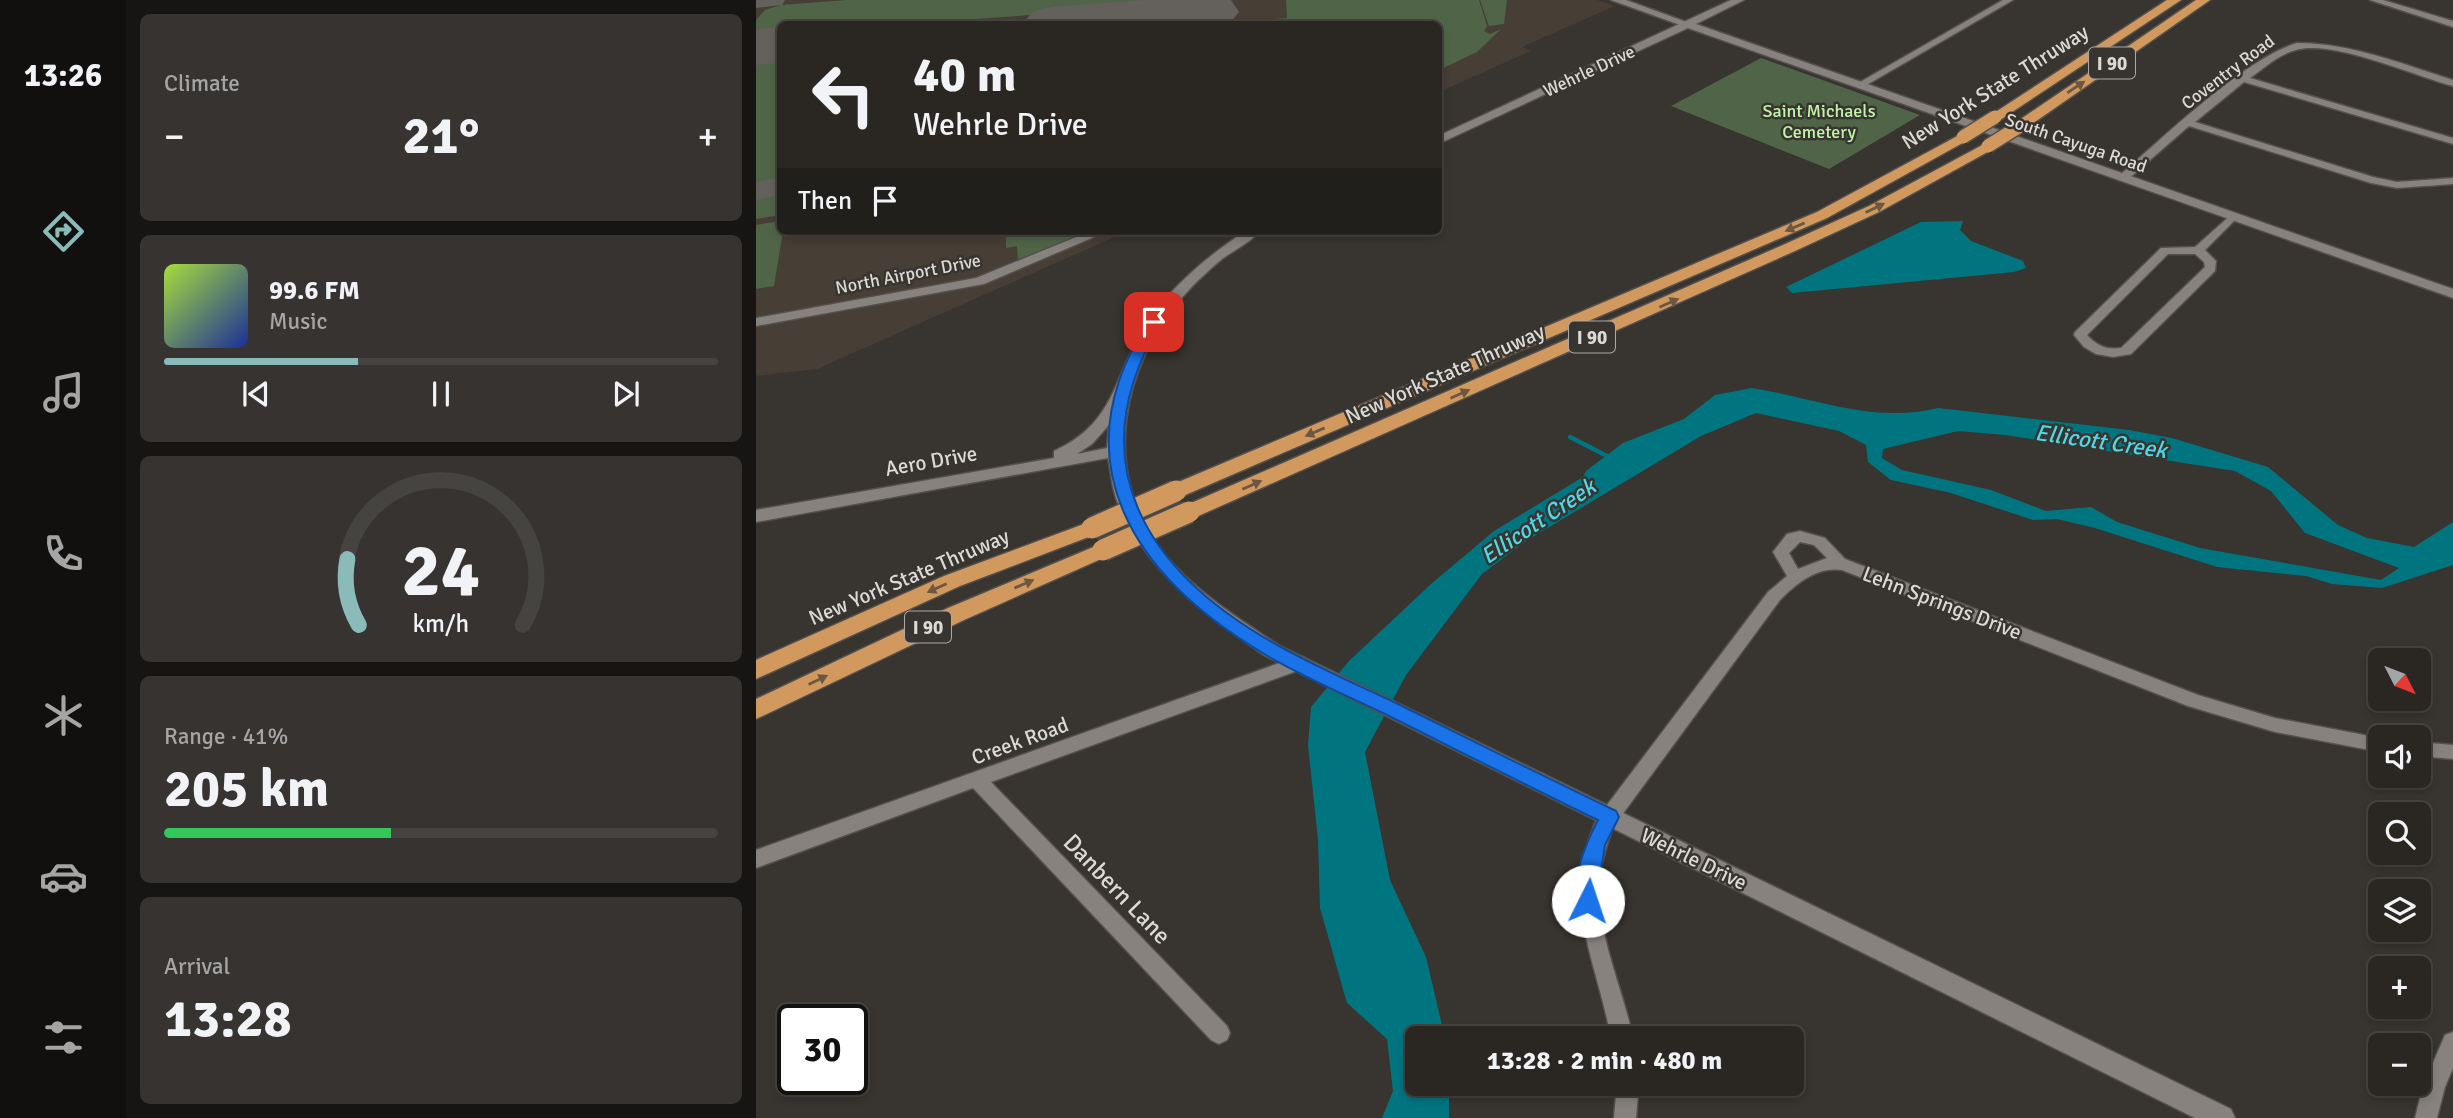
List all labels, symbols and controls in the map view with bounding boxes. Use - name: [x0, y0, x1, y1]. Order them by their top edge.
- street label: New York State Thruway: [1897, 19, 2093, 155]
- street label: Coventry Road: [2177, 30, 2279, 114]
- street label: Wehrle Drive: [1540, 40, 1638, 102]
- text: 40 m: [913, 45, 1016, 105]
- road number: I 90: [2089, 48, 2135, 78]
- icon: left: [798, 49, 889, 140]
- text: 13:26: [24, 56, 102, 95]
- text: Climate: [164, 69, 240, 98]
- one-way arrow: [2067, 80, 2085, 94]
- park label: Saint Michaels Cemetery: [1762, 100, 1876, 143]
- text: 21°: [403, 104, 479, 168]
- text: Wehrle Drive: [913, 105, 1088, 144]
- street label: South Cayuga Road: [2002, 108, 2150, 178]
- text: −: [164, 113, 185, 160]
- text: +: [697, 113, 718, 160]
- icon: arrive: [866, 182, 904, 220]
- text: Then: [798, 185, 852, 217]
- one-way arrow: [1865, 202, 1885, 213]
- icon: directions: [39, 207, 88, 256]
- one-way arrow: [1785, 221, 1805, 233]
- street label: North Airport Drive: [833, 249, 983, 299]
- text: 99.6 FM: [269, 275, 360, 307]
- pin: [1124, 292, 1184, 352]
- one-way arrow: [1659, 297, 1679, 308]
- icon: arrive: [1135, 303, 1173, 341]
- text: Music: [269, 307, 327, 336]
- street label: New York State Thruway: [1341, 318, 1549, 430]
- road number: I 90: [1569, 322, 1615, 352]
- icon: music: [39, 368, 88, 417]
- icon: previous: [237, 375, 275, 413]
- icon: pause: [422, 375, 460, 413]
- icon: next: [607, 375, 645, 413]
- one-way arrow: [1450, 388, 1471, 399]
- water label: Ellicott Creek: [2033, 418, 2171, 465]
- one-way arrow: [1305, 427, 1326, 438]
- street label: Aero Drive: [883, 440, 979, 482]
- water label: Ellicott Creek: [1475, 471, 1603, 570]
- one-way arrow: [1242, 479, 1262, 491]
- street label: New York State Thruway: [805, 523, 1013, 631]
- text: 24: [402, 527, 480, 616]
- icon: phone: [39, 529, 88, 578]
- street label: Lehn Springs Drive: [1859, 561, 2025, 645]
- one-way arrow: [1014, 579, 1035, 590]
- one-way arrow: [927, 582, 947, 594]
- text: km/h: [413, 608, 469, 639]
- road number: I 90: [905, 612, 951, 642]
- north arrow: [2368, 648, 2431, 710]
- map controls: [2368, 648, 2431, 1096]
- one-way arrow: [807, 675, 828, 686]
- icon: climate: [39, 691, 88, 740]
- street label: Creek Road: [968, 711, 1072, 771]
- text: Range · 41%: [164, 722, 288, 751]
- button: sound: [2368, 725, 2431, 788]
- text: 205 km: [164, 757, 329, 821]
- button: search: [2368, 802, 2431, 865]
- street label: Wehrle Drive: [1637, 822, 1751, 896]
- street label: Danbern Lane: [1057, 827, 1177, 951]
- icon: car: [39, 852, 88, 901]
- position arrow: [1551, 864, 1625, 938]
- button: layers: [2368, 879, 2431, 942]
- text: Arrival: [164, 952, 230, 981]
- button: +: [2368, 956, 2431, 1019]
- text: 13:28: [164, 987, 292, 1051]
- speed limit sign: 30: [777, 1004, 868, 1095]
- icon: filters: [39, 1013, 88, 1062]
- button: −: [2368, 1033, 2431, 1096]
- text: 13:28 · 2 min · 480 m: [1487, 1045, 1722, 1077]

